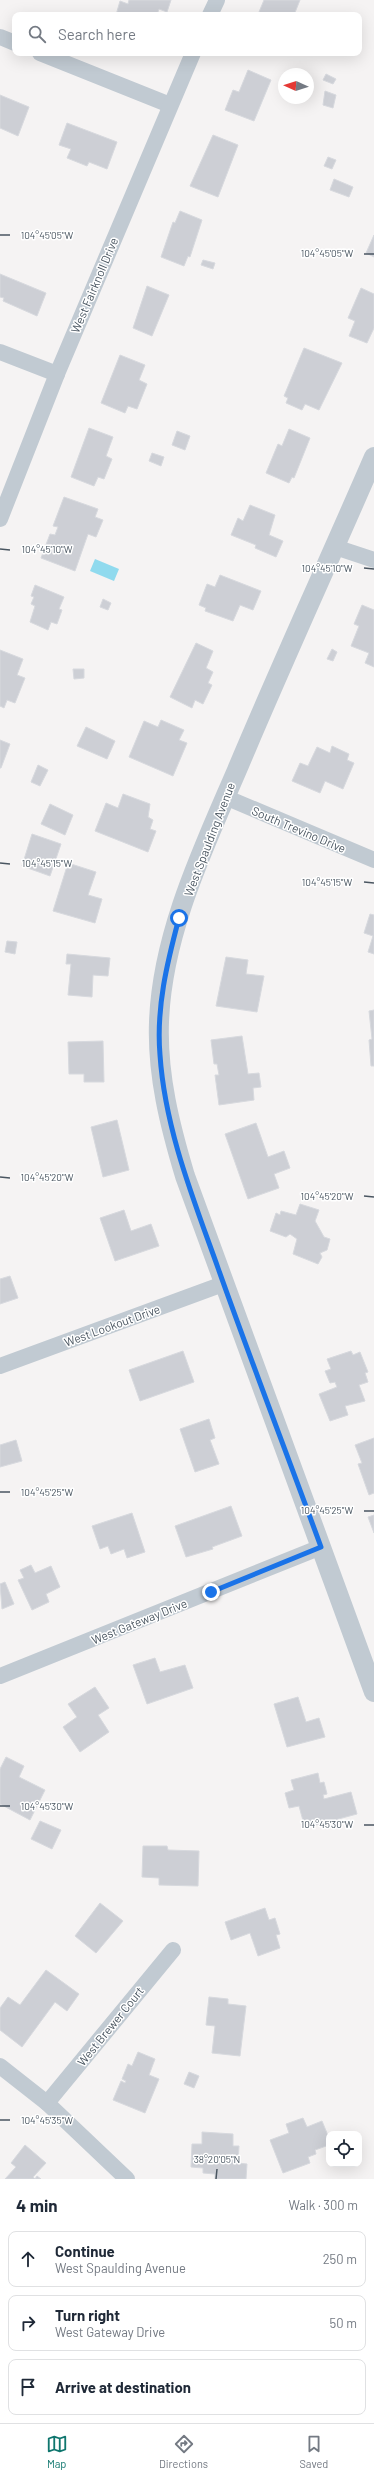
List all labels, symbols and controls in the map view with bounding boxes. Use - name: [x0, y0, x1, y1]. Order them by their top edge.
- search box: [12, 12, 362, 56]
- icon: search: [26, 23, 48, 45]
- text: Search here: [58, 25, 136, 43]
- north arrow: [278, 68, 314, 104]
- text: 104°45'05"W: [21, 229, 74, 241]
- street label: West Fairknoll Drive: [68, 235, 120, 335]
- text: 104°45'05"W: [301, 247, 354, 259]
- text: 104°45'10"W: [22, 543, 73, 555]
- text: 104°45'10"W: [302, 562, 353, 574]
- street label: West Spaulding Avenue: [181, 780, 237, 898]
- street label: South Trevino Drive: [250, 803, 348, 855]
- text: 104°45'15"W: [22, 857, 72, 869]
- text: 104°45'15"W: [302, 876, 352, 888]
- route start: [170, 909, 188, 927]
- text: 104°45'20"W: [21, 1171, 74, 1183]
- text: 104°45'20"W: [301, 1190, 354, 1202]
- street label: West Lookout Drive: [62, 1301, 162, 1349]
- text: 104°45'25"W: [21, 1486, 73, 1498]
- text: 104°45'25"W: [301, 1504, 353, 1516]
- route end: [202, 1583, 220, 1601]
- street label: West Gateway Drive: [89, 1595, 189, 1647]
- text: 104°45'30"W: [21, 1800, 74, 1812]
- text: 104°45'30"W: [301, 1818, 354, 1830]
- street label: West Brewer Court: [74, 1984, 146, 2068]
- text: 104°45'35"W: [21, 2114, 73, 2126]
- map controls: [326, 2131, 362, 2167]
- button: locate: [326, 2131, 362, 2167]
- text: 38°20'05"N: [194, 2153, 240, 2165]
- text: 4 min: [16, 2195, 58, 2215]
- text: Walk · 300 m: [288, 2197, 358, 2213]
- text: Continue: [55, 2242, 115, 2260]
- icon: ahead: [17, 2248, 39, 2270]
- text: 250 m: [323, 2251, 357, 2267]
- text: West Spaulding Avenue: [55, 2260, 186, 2276]
- text: Turn right: [55, 2306, 120, 2324]
- icon: right: [17, 2312, 39, 2334]
- text: 50 m: [330, 2315, 357, 2331]
- text: West Gateway Drive: [55, 2324, 165, 2340]
- icon: arrive: [17, 2376, 39, 2398]
- text: Arrive at destination: [55, 2378, 191, 2396]
- tab: Map: [46, 2433, 68, 2470]
- tab: Directions: [159, 2433, 208, 2470]
- tab: Saved: [299, 2433, 328, 2470]

